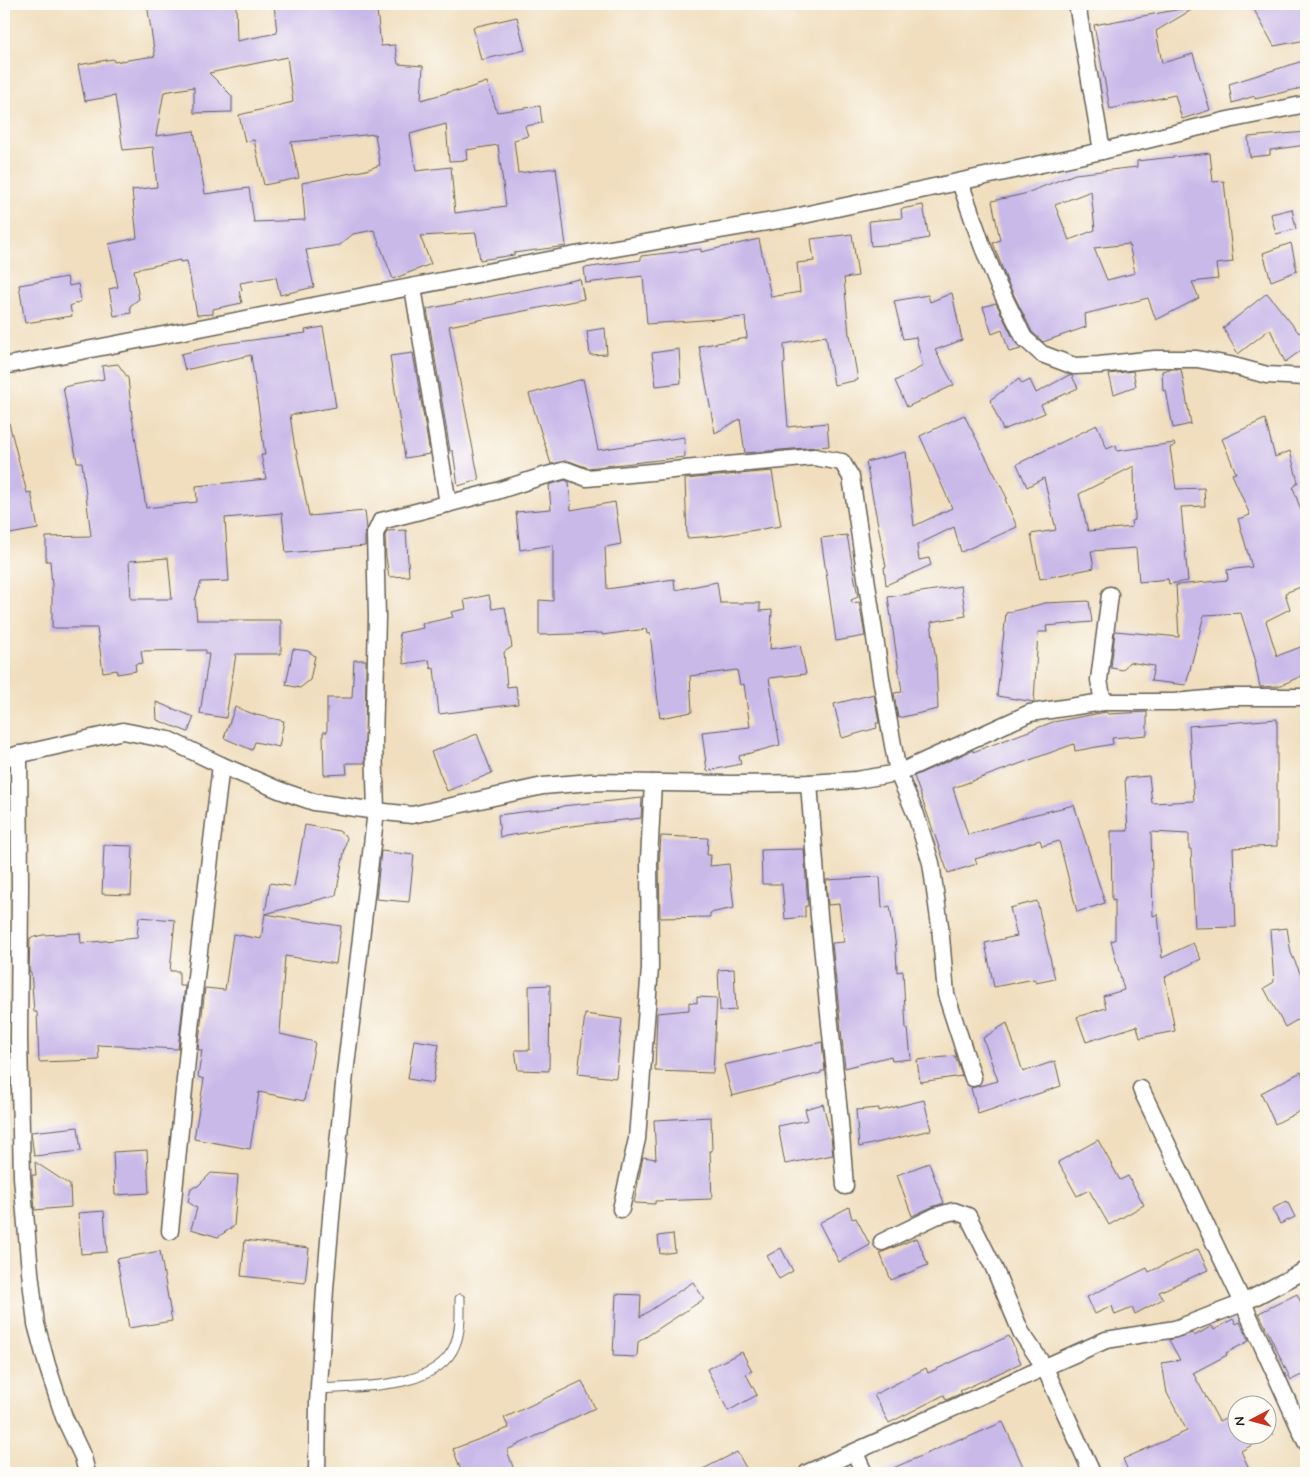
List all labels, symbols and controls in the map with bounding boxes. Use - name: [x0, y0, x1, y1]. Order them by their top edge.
- north arrow: [1228, 1394, 1278, 1444]
- text: N: [1231, 1416, 1250, 1427]

